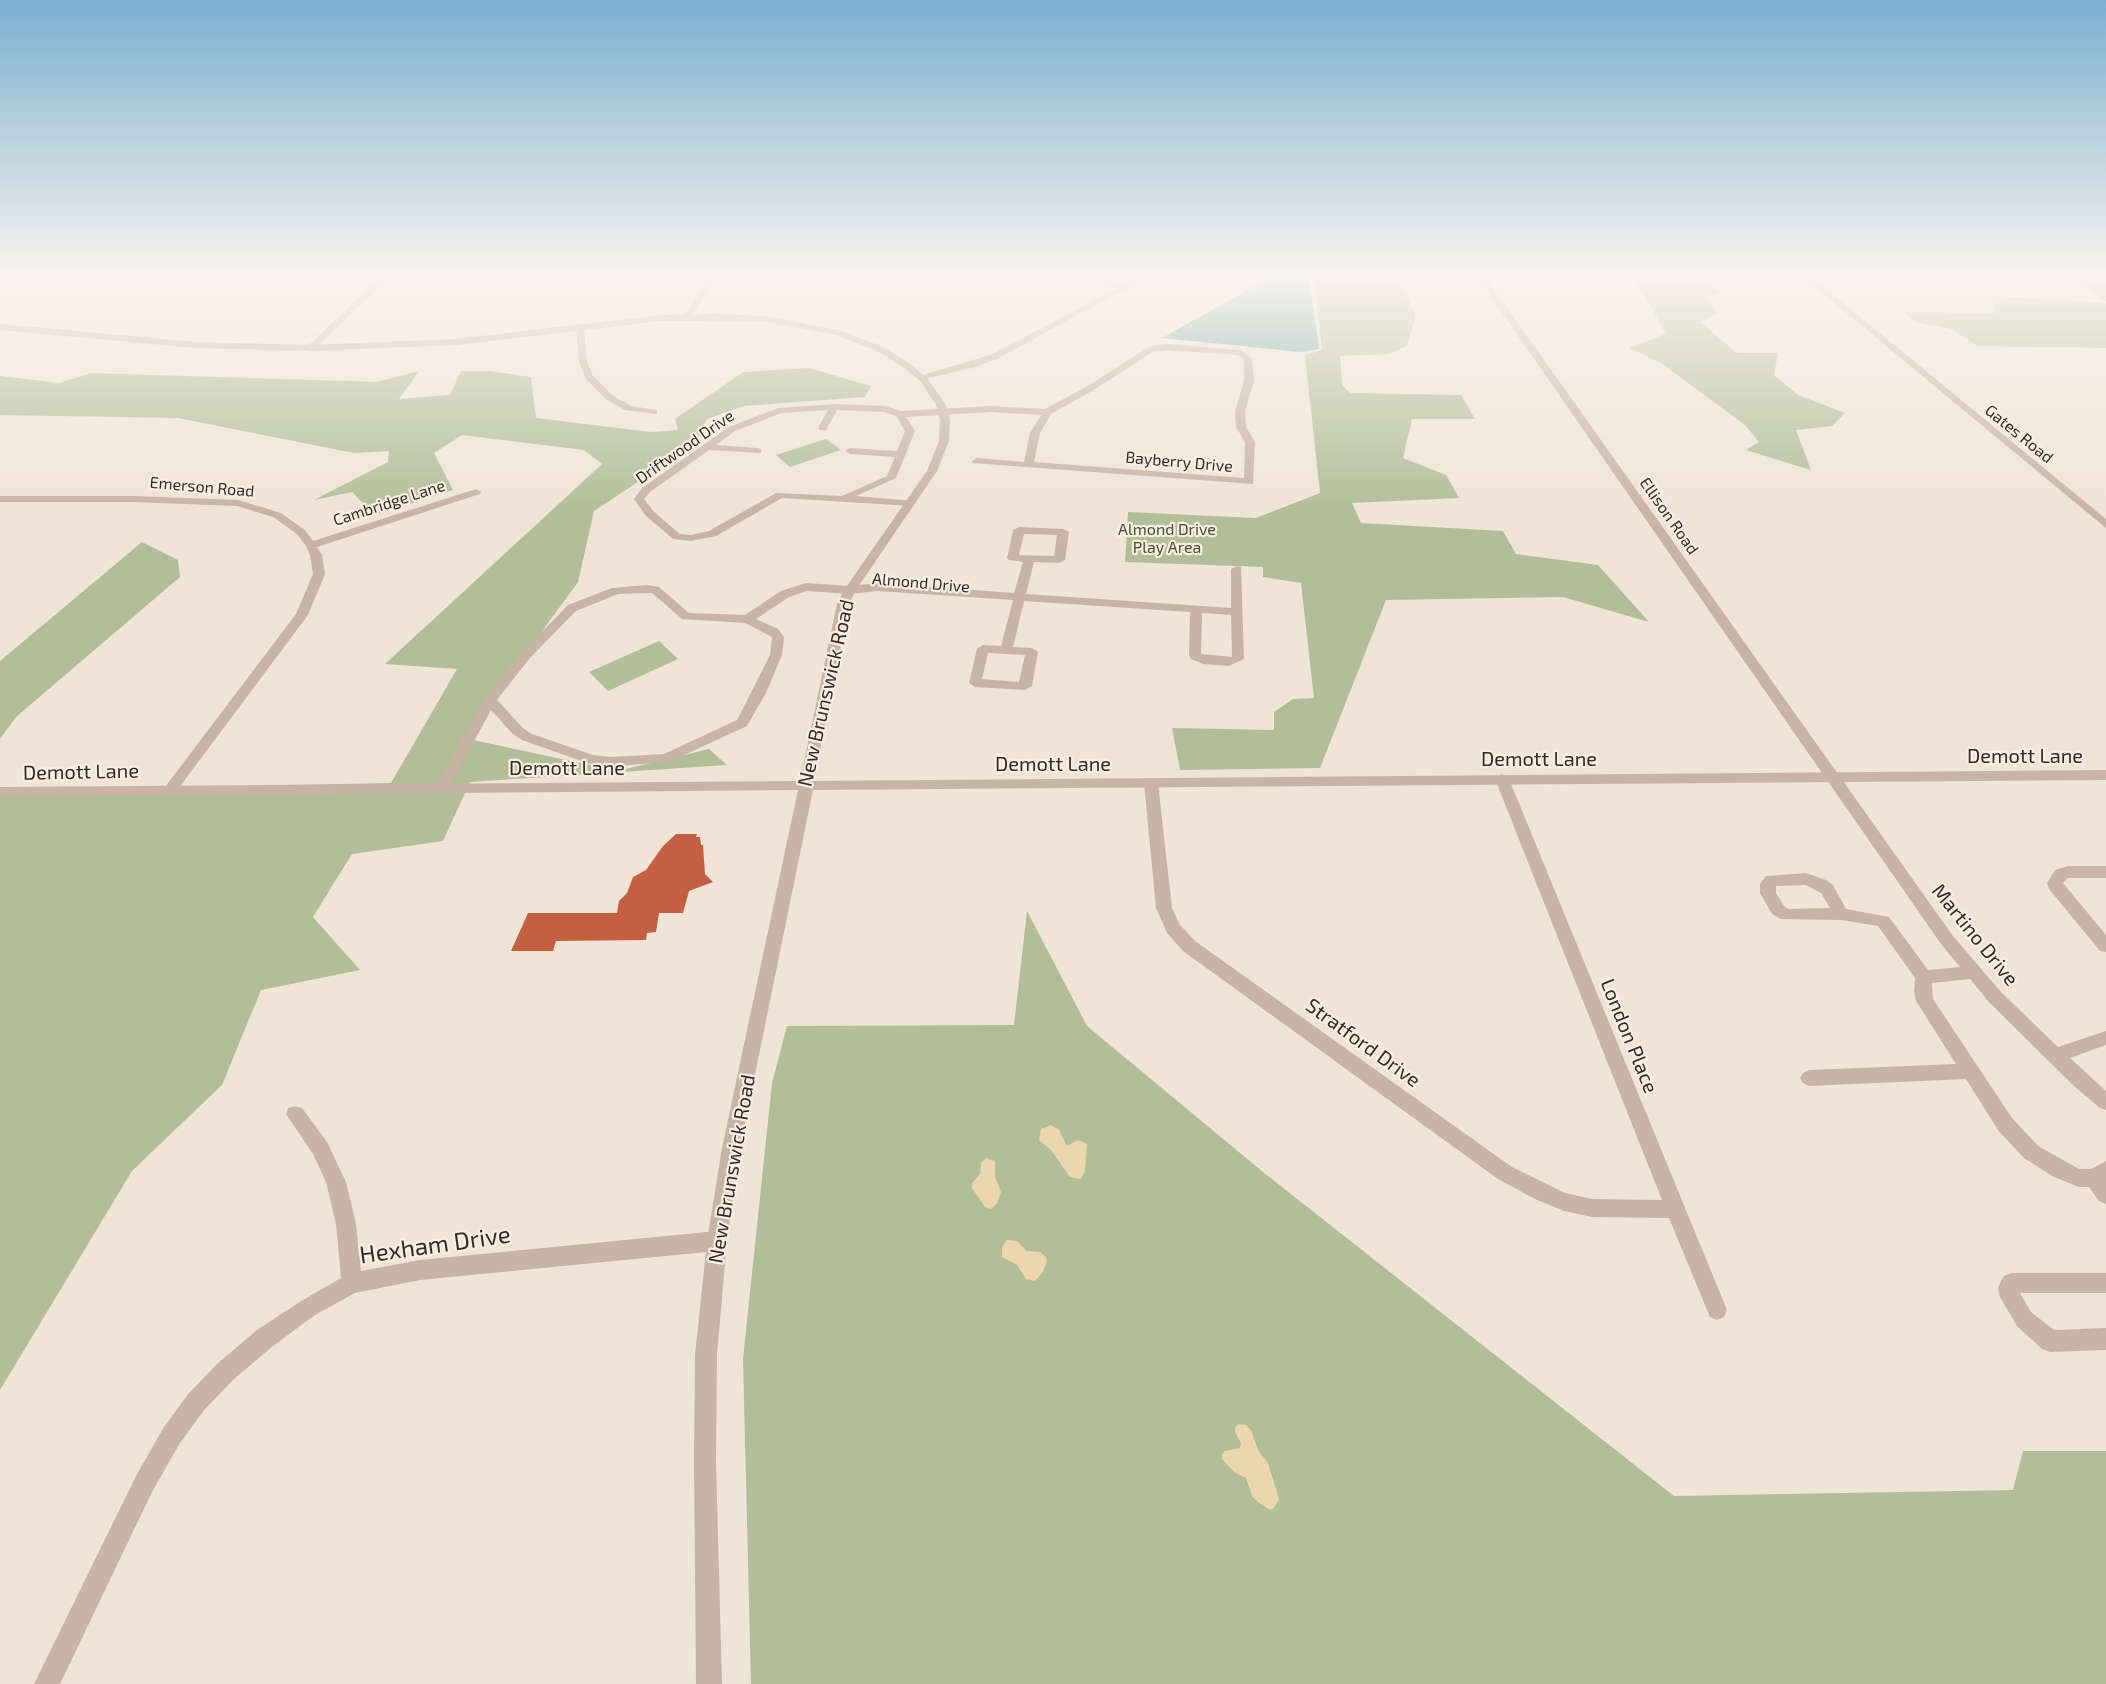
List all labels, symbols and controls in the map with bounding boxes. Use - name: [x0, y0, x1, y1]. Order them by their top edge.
- street label: Gates Road: [1981, 401, 2057, 467]
- street label: Driftwood Drive: [632, 406, 738, 488]
- street label: Bayberry Drive: [1125, 448, 1233, 476]
- street label: Emerson Road: [149, 473, 255, 501]
- street label: Ellison Road: [1636, 474, 1702, 558]
- street label: Cambridge Lane: [331, 476, 447, 530]
- park label: Almond Drive Play Area: [1118, 520, 1216, 558]
- street label: Almond Drive: [871, 569, 971, 597]
- street label: New Brunswick Road: [793, 597, 859, 789]
- street label: Demott Lane: [1967, 744, 2083, 768]
- street label: Demott Lane: [1481, 747, 1597, 771]
- street label: Demott Lane: [995, 752, 1111, 776]
- street label: Demott Lane: [509, 756, 625, 780]
- street label: Demott Lane: [23, 759, 139, 785]
- street label: Martino Drive: [1927, 879, 2023, 991]
- street label: London Place: [1595, 975, 1663, 1097]
- street label: Stratford Drive: [1301, 994, 1425, 1092]
- street label: New Brunswick Road: [704, 1073, 760, 1265]
- street label: Hexham Drive: [358, 1220, 512, 1270]

